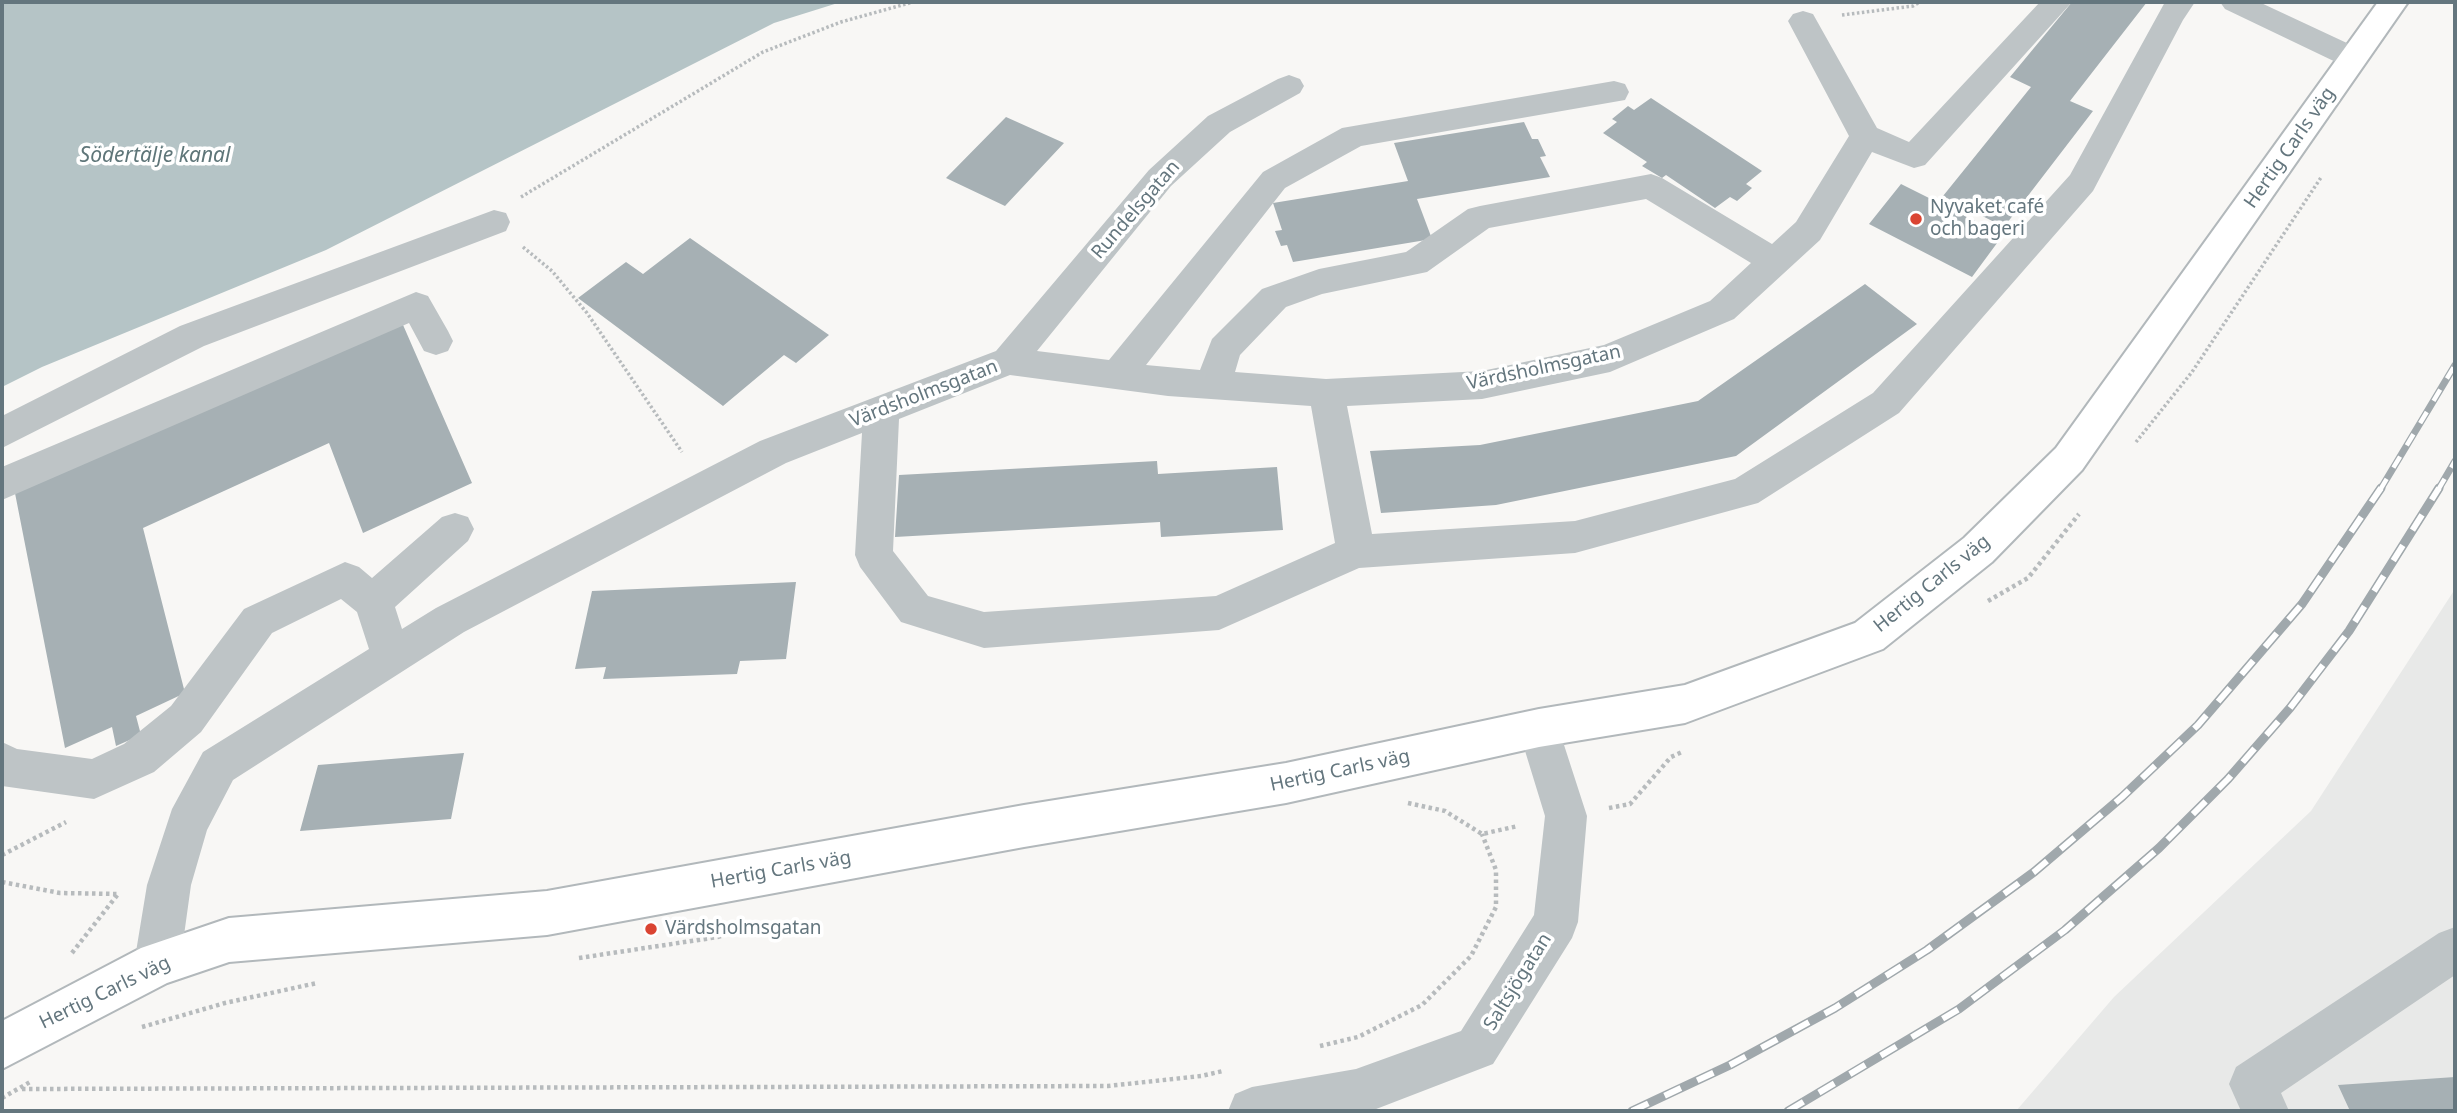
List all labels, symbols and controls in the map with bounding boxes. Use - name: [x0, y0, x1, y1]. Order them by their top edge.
- street label: Hertig Carls väg: [2240, 83, 2340, 213]
- water label: Södertälje kanal: [80, 143, 230, 169]
- street label: Rundelsgatan: [1087, 156, 1185, 264]
- place label: Nyvaket café och bageri: [1930, 197, 2044, 241]
- marker: Nyvaket café och bageri: [1908, 211, 1924, 227]
- street label: Värdsholmsgatan: [1465, 341, 1623, 395]
- street label: Värdsholmsgatan: [847, 355, 1001, 433]
- street label: Hertig Carls väg: [1869, 530, 1995, 638]
- street label: Hertig Carls väg: [1268, 745, 1412, 797]
- street label: Hertig Carls väg: [709, 846, 853, 894]
- place label: Värdsholmsgatan: [665, 918, 822, 940]
- marker: Värdsholmsgatan: [643, 921, 659, 937]
- street label: Saltsjögatan: [1479, 929, 1557, 1035]
- street label: Hertig Carls väg: [36, 952, 174, 1034]

